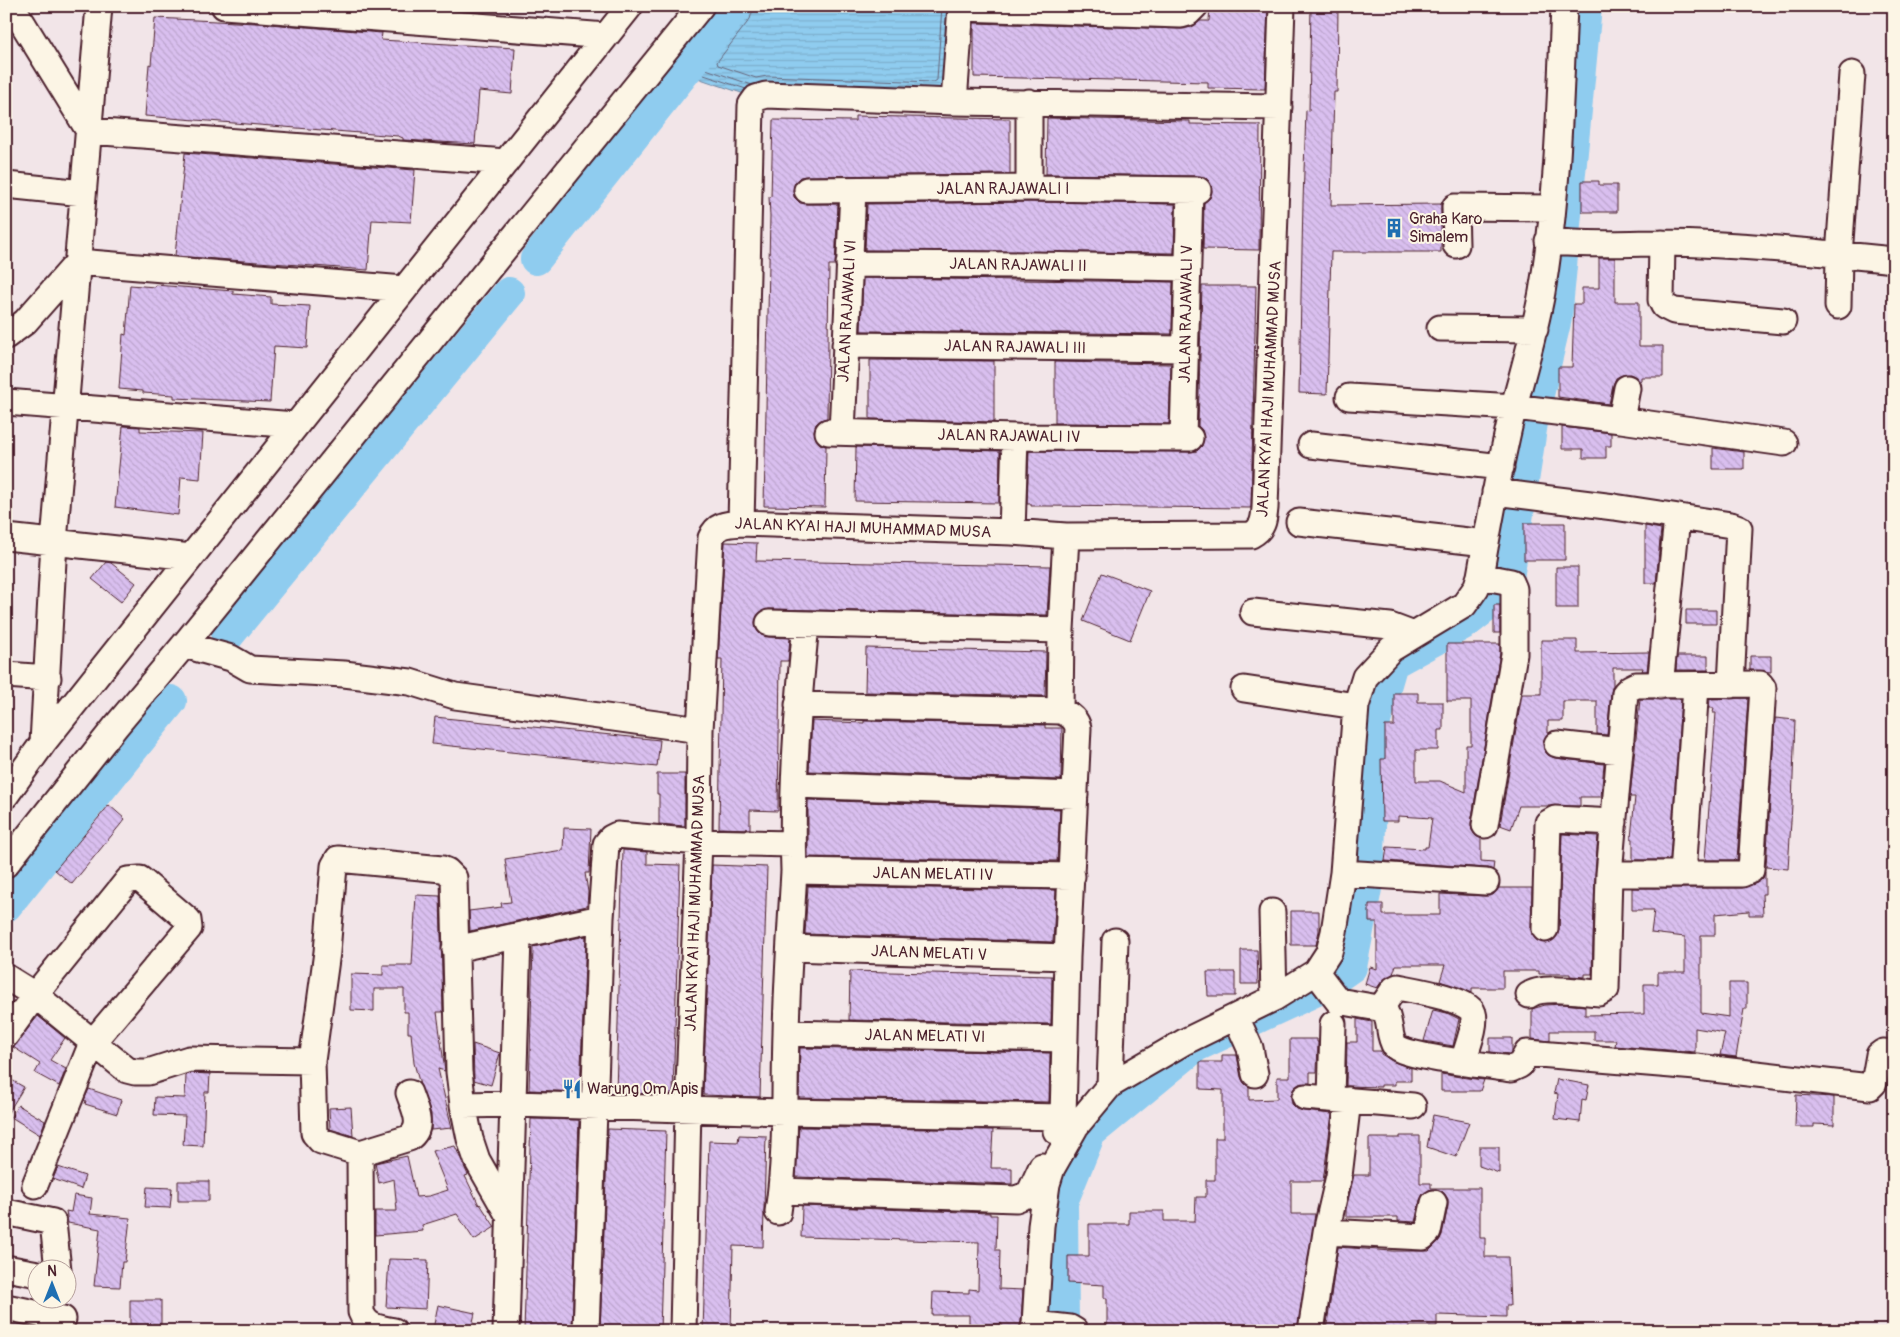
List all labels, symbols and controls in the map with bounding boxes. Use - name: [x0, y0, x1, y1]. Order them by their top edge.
- street label: JALAN RAJAWALI I: [936, 179, 1070, 199]
- place label: Graha Karo Simalem: [1409, 209, 1483, 247]
- building icon: Graha Karo Simalem: [1383, 217, 1405, 239]
- street label: JALAN RAJAWALI VI: [833, 239, 861, 383]
- street label: JALAN RAJAWALI V: [1175, 245, 1197, 383]
- street label: JALAN RAJAWALI II: [949, 254, 1087, 276]
- street label: JALAN KYAI HAJI MUHAMMAD MUSA: [1252, 260, 1286, 518]
- street label: JALAN RAJAWALI III: [944, 336, 1086, 358]
- street label: JALAN RAJAWALI IV: [937, 425, 1081, 447]
- street label: JALAN KYAI HAJI MUHAMMAD MUSA: [734, 514, 992, 542]
- street label: JALAN KYAI HAJI MUHAMMAD MUSA: [681, 774, 709, 1032]
- street label: JALAN MELATI IV: [872, 863, 994, 885]
- street label: JALAN MELATI V: [871, 941, 987, 965]
- street label: JALAN MELATI VI: [864, 1025, 986, 1047]
- restaurant icon: Warung Om Apis: [561, 1078, 583, 1100]
- place label: Warung Om Apis: [587, 1079, 698, 1099]
- north arrow: [28, 1260, 78, 1310]
- text: N: [47, 1263, 57, 1280]

